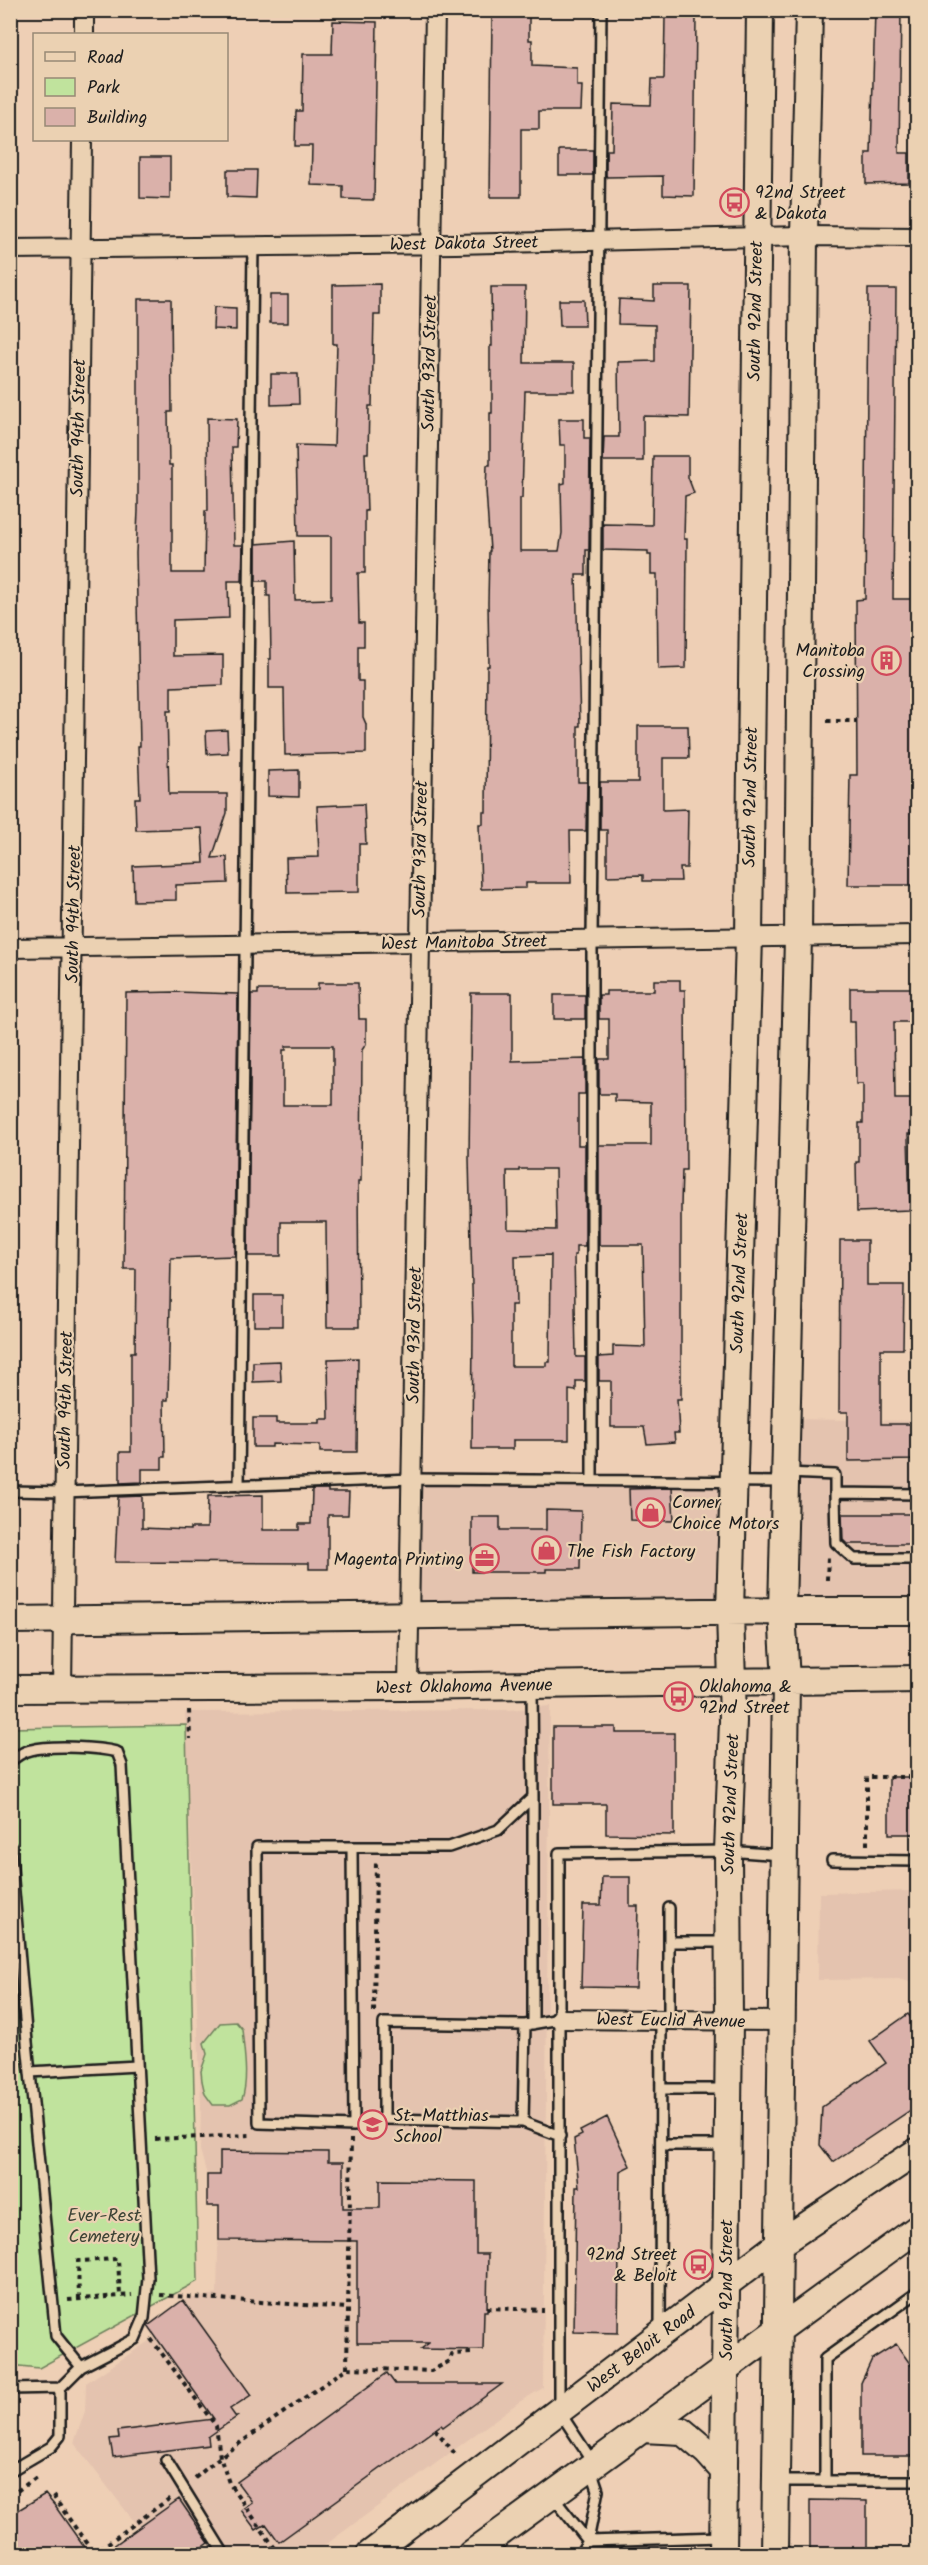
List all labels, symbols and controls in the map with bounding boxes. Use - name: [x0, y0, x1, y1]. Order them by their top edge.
- legend: [33, 33, 228, 141]
- text: Road: [87, 44, 124, 73]
- text: Park: [87, 74, 120, 103]
- text: Building: [87, 104, 147, 133]
- place label: 92nd Street & Dakota: [755, 179, 847, 229]
- bus stop icon: 92nd Street & Dakota: [718, 186, 750, 218]
- street label: West Dakota Street: [389, 229, 540, 260]
- street label: South 92nd Street: [741, 239, 772, 382]
- street label: South 93rd Street: [415, 293, 446, 432]
- street label: South 94th Street: [64, 358, 95, 497]
- place label: Manitoba Crossing: [795, 637, 865, 687]
- building icon: Manitoba Crossing: [870, 644, 902, 676]
- street label: South 92nd Street: [736, 725, 767, 868]
- street label: South 93rd Street: [406, 779, 437, 918]
- street label: South 94th Street: [59, 844, 90, 983]
- street label: West Manitoba Street: [381, 928, 549, 959]
- street label: South 92nd Street: [724, 1211, 757, 1354]
- street label: South 93rd Street: [400, 1265, 431, 1404]
- street label: South 94th Street: [51, 1330, 82, 1469]
- place label: Corner Choice Motors: [672, 1489, 780, 1539]
- shop icon: Corner Choice Motors: [635, 1496, 667, 1528]
- shop icon: The Fish Factory: [530, 1535, 562, 1567]
- place label: The Fish Factory: [567, 1538, 696, 1567]
- office icon: Magenta Printing: [469, 1543, 501, 1575]
- place label: Magenta Printing: [333, 1546, 464, 1575]
- street label: West Oklahoma Avenue: [375, 1671, 553, 1704]
- place label: Oklahoma & 92nd Street: [699, 1673, 792, 1723]
- bus stop icon: Oklahoma & 92nd Street: [662, 1680, 694, 1712]
- street label: South 92nd Street: [715, 1732, 748, 1875]
- street label: West Euclid Avenue: [596, 2006, 746, 2037]
- place label: St. Matthias School: [394, 2102, 489, 2152]
- school or university icon: St. Matthias School: [357, 2109, 389, 2141]
- park label: Ever-Rest Cemetery: [67, 2202, 142, 2252]
- street label: South 92nd Street: [713, 2219, 742, 2360]
- place label: 92nd Street & Beloit: [586, 2241, 678, 2291]
- bus stop icon: 92nd Street & Beloit: [682, 2248, 714, 2280]
- street label: West Beloit Road: [581, 2299, 704, 2401]

